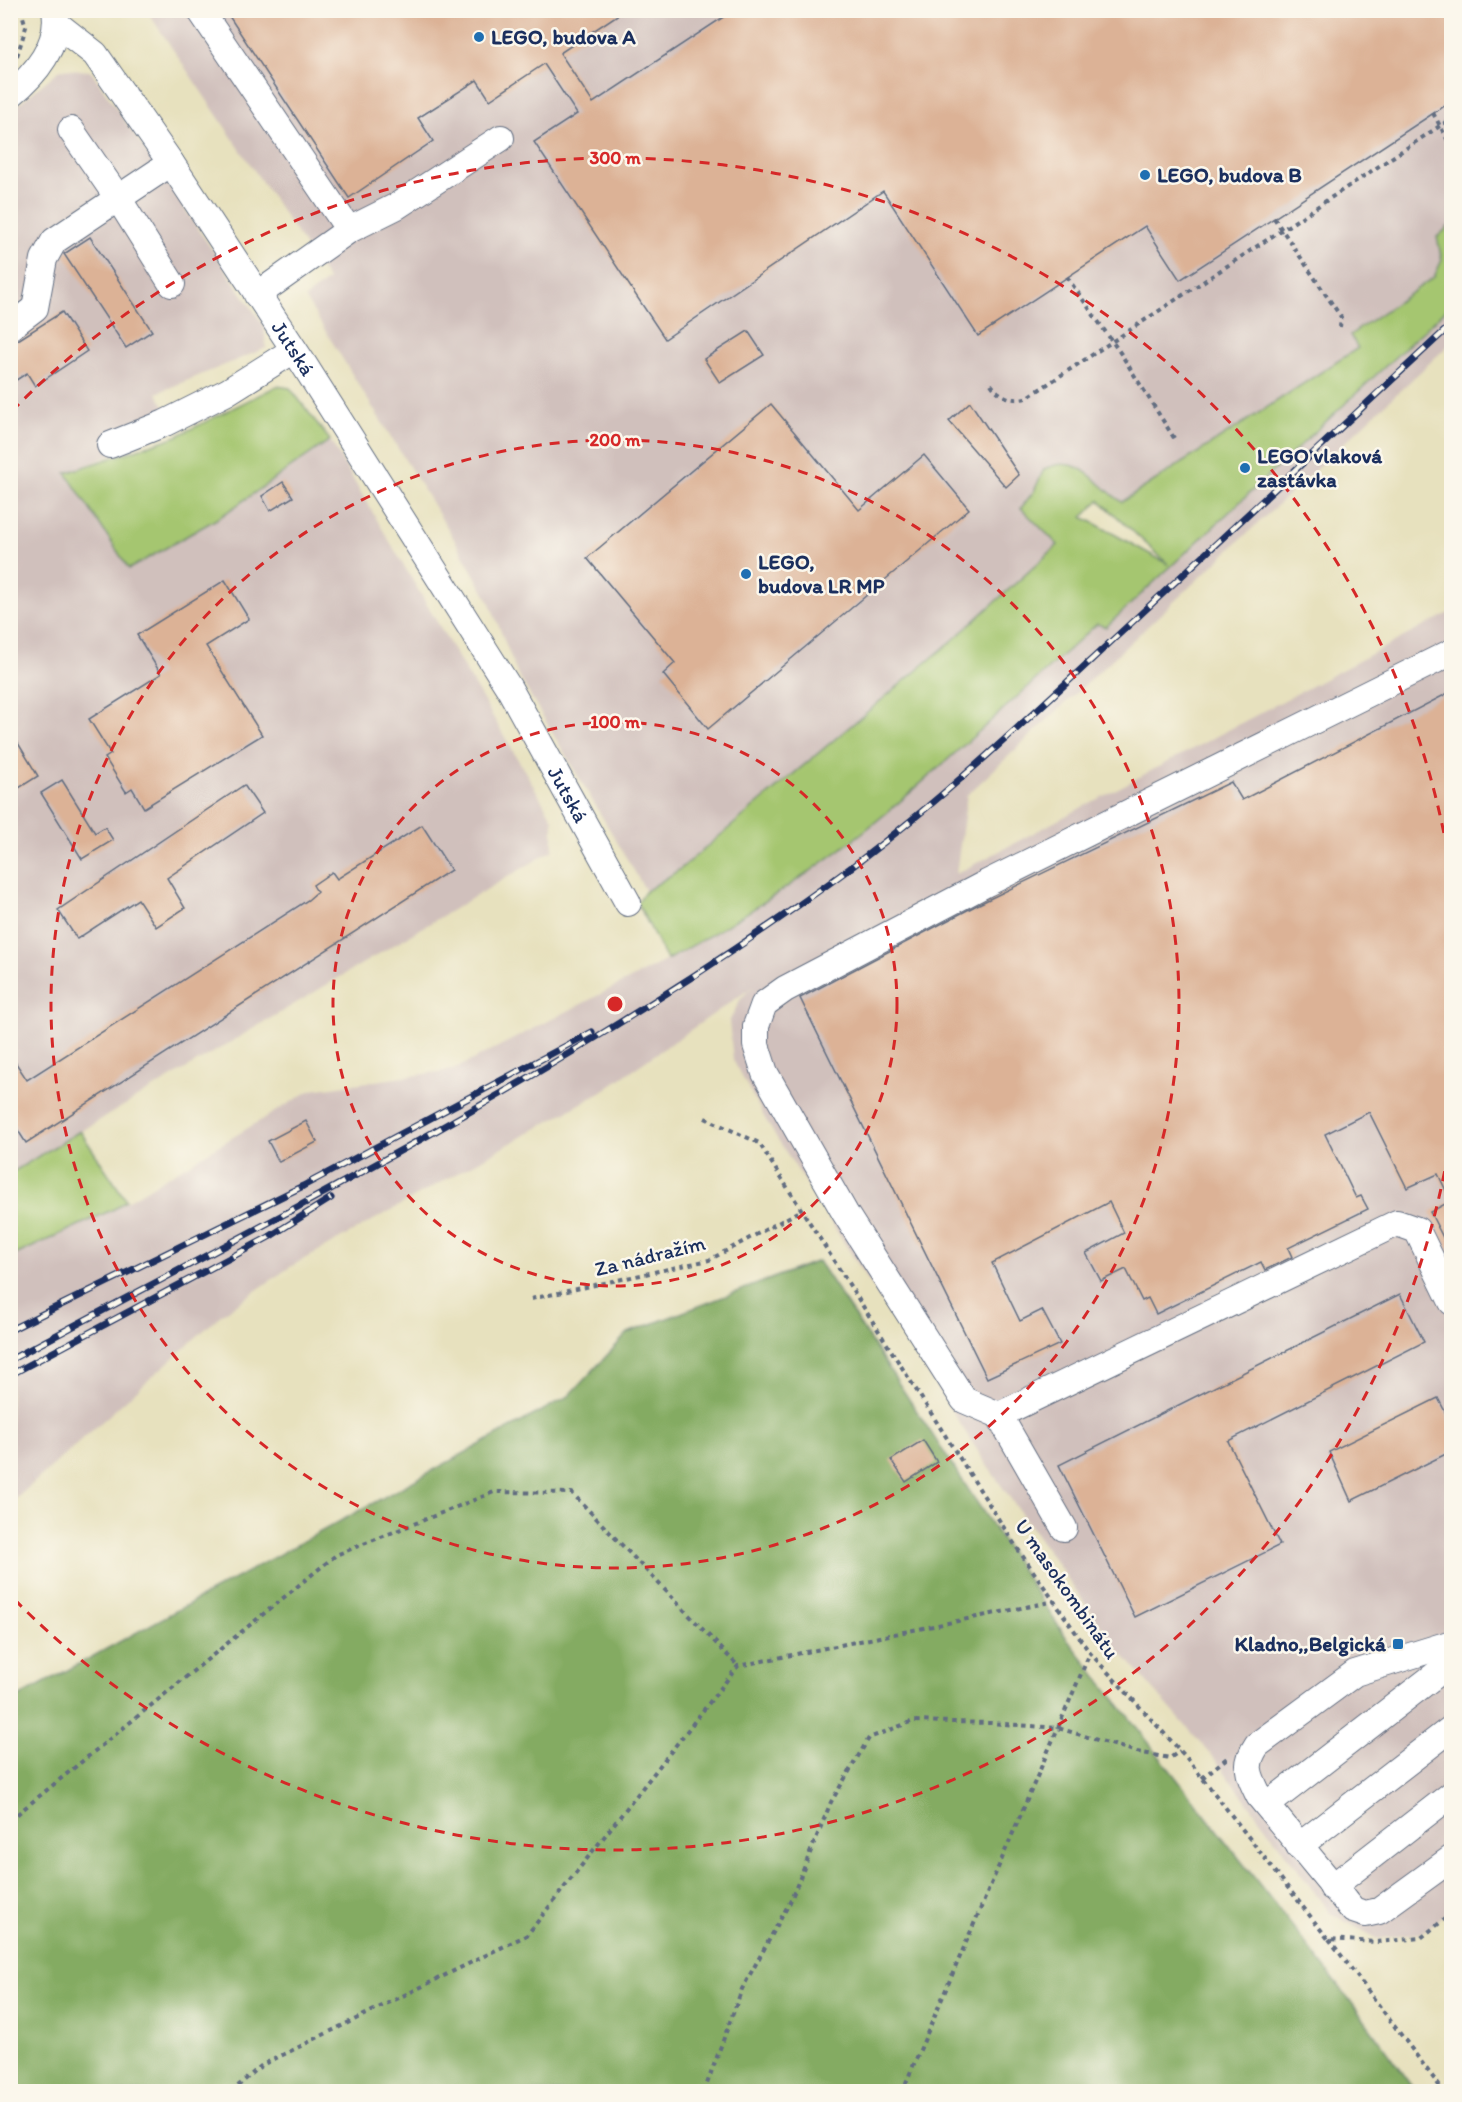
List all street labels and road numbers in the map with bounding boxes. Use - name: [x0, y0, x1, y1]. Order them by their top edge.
- street label: Jutská: [267, 316, 321, 380]
- street label: Jutská: [543, 762, 594, 827]
- street label: Za nádražím: [592, 1230, 708, 1281]
- street label: U masokombinátu: [1010, 1514, 1125, 1663]

